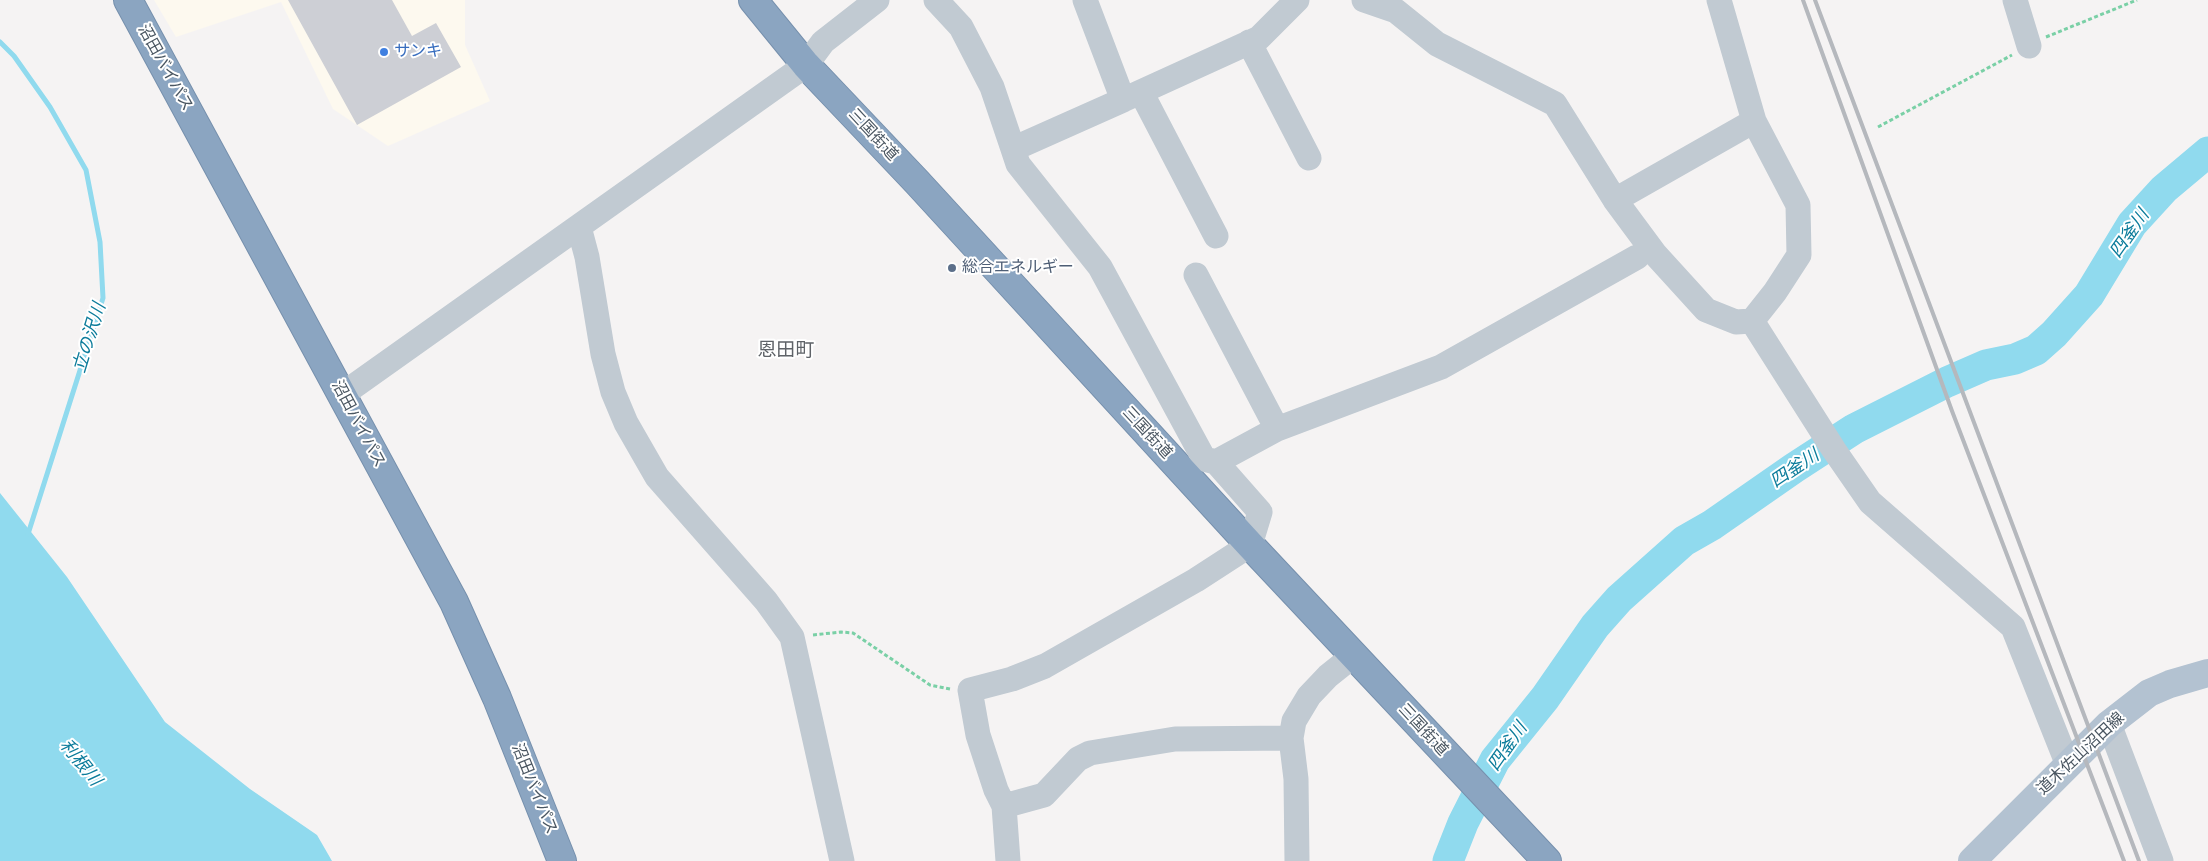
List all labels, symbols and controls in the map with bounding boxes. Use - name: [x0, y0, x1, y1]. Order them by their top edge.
- street label: 沼田バイパス: [133, 21, 197, 115]
- place label: サンキ: [394, 42, 442, 62]
- marker: サンキ: [378, 46, 390, 58]
- street label: 三国街道: [844, 105, 902, 165]
- water label: 四釜川: [2106, 206, 2154, 262]
- place label: 総合エネルギー: [962, 258, 1074, 278]
- marker: 総合エネルギー: [946, 262, 958, 274]
- water label: 立の沢川: [69, 300, 111, 376]
- district label: 恩田町: [758, 340, 814, 362]
- street label: 沼田バイパス: [327, 377, 389, 471]
- street label: 三国街道: [1118, 403, 1176, 463]
- water label: 四釜川: [1767, 445, 1823, 493]
- street label: 三国街道: [1394, 700, 1452, 760]
- street label: 道木佐山沼田線: [2033, 709, 2129, 799]
- water label: 四釜川: [1484, 719, 1532, 775]
- water label: 利根川: [55, 735, 105, 791]
- street label: 沼田バイパス: [507, 741, 561, 837]

